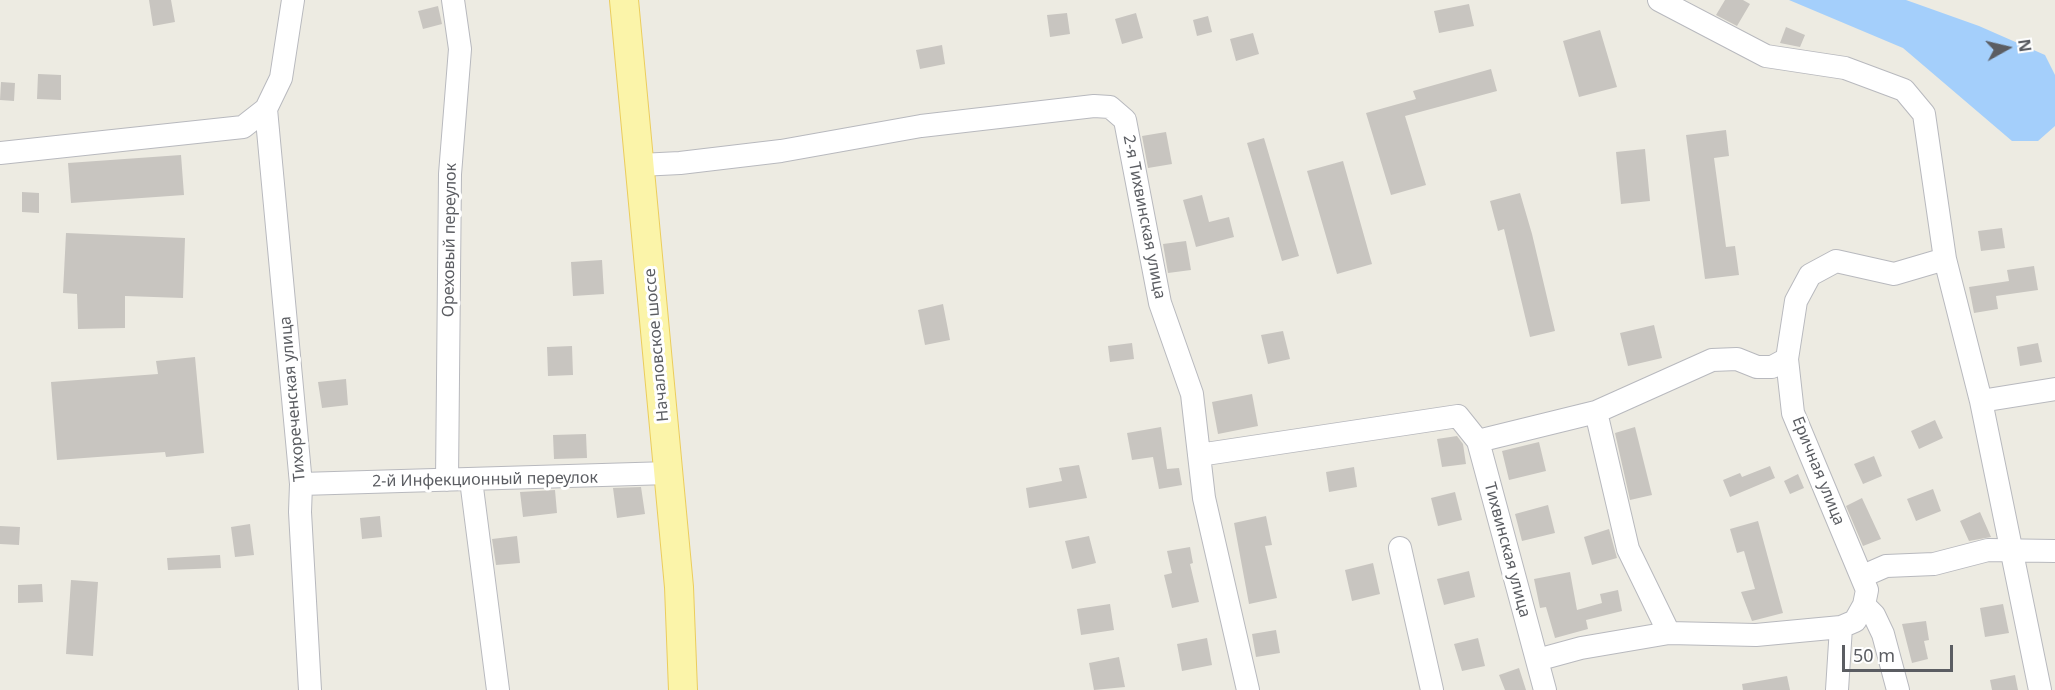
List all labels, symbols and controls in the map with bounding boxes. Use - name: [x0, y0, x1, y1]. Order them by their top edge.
- north arrow: [1977, 18, 2037, 78]
- text: N: [2013, 38, 2037, 53]
- street label: 2-я Тихвинская улица: [1119, 133, 1169, 301]
- street label: Ореховый переулок: [439, 163, 461, 317]
- street label: Началовское шоссе: [641, 268, 673, 422]
- street label: Тихореченская улица: [276, 316, 310, 482]
- street label: Еричная улица: [1787, 414, 1849, 528]
- street label: 2-й Инфекционный переулок: [372, 468, 598, 492]
- street label: Тихвинская улица: [1480, 480, 1534, 620]
- scale bar: [1845, 633, 1956, 671]
- text: 50 m: [1853, 643, 1895, 667]

